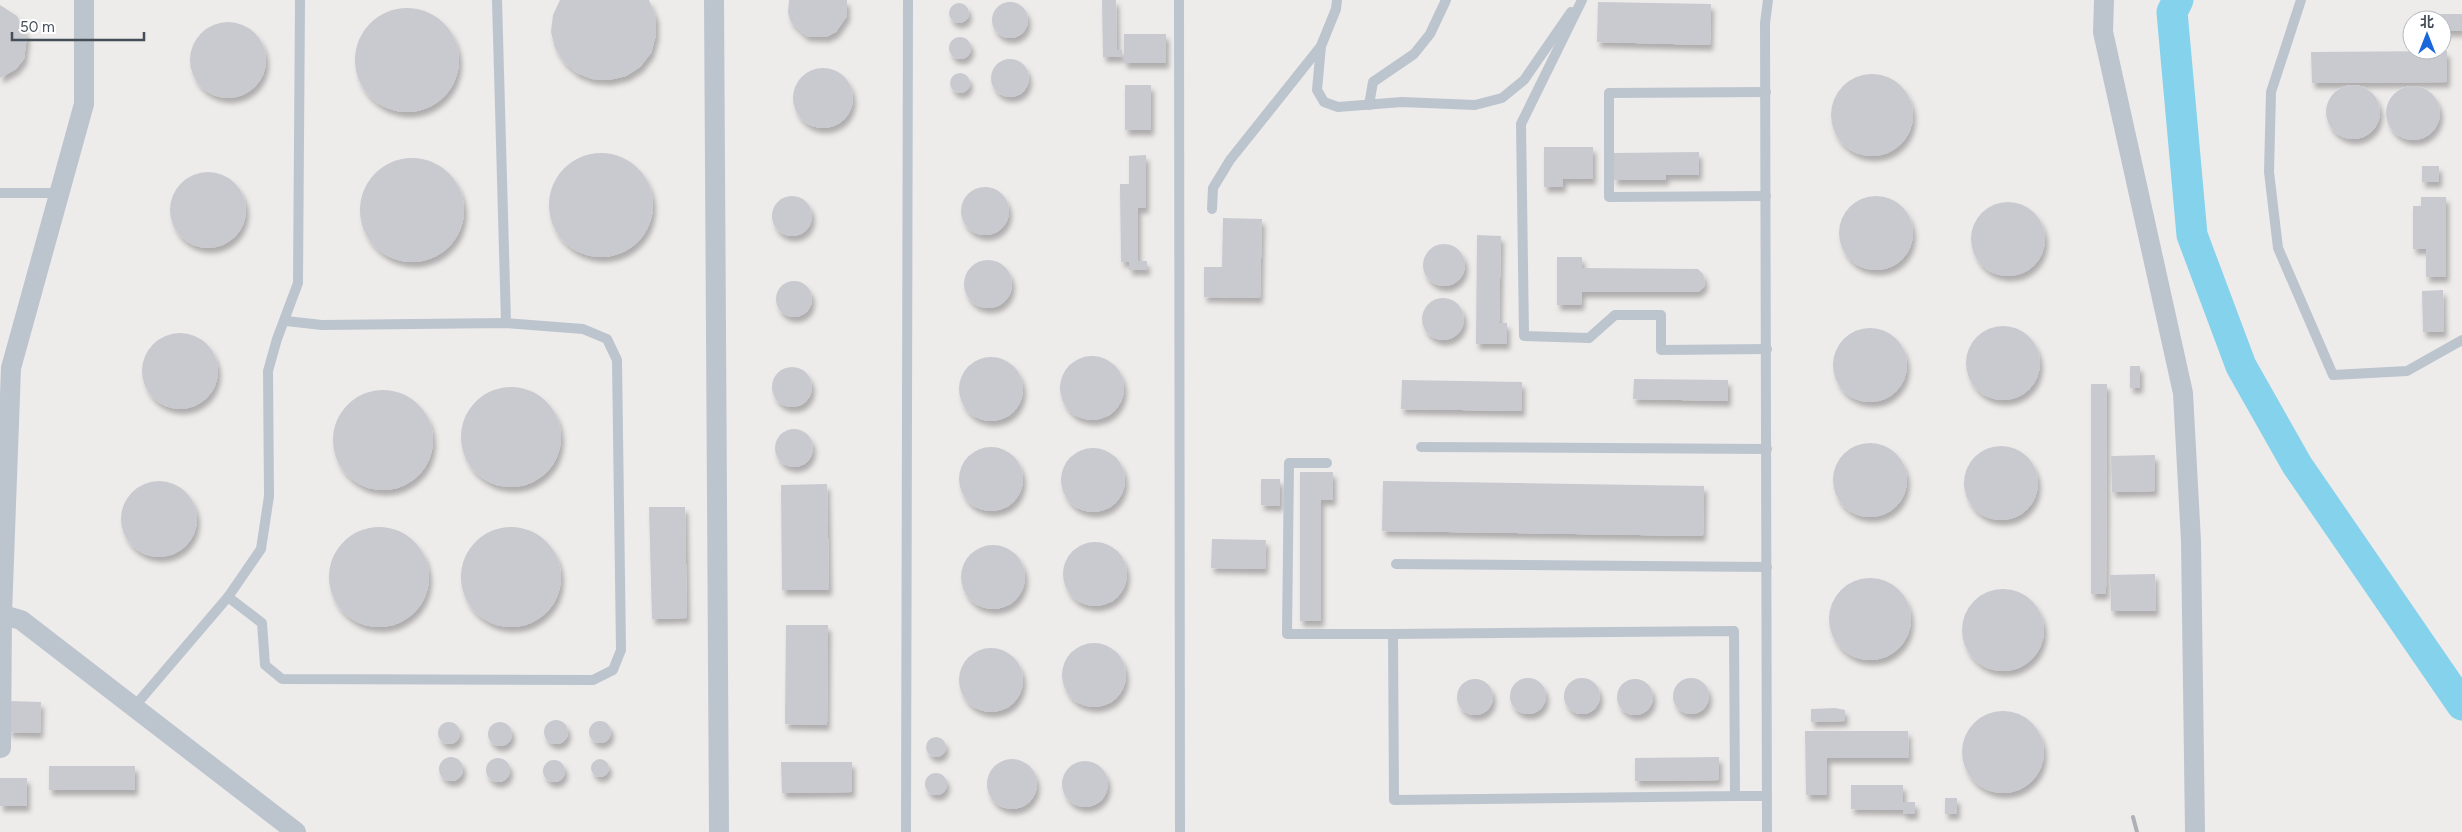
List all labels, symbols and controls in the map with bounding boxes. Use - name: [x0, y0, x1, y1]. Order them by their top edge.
- scale bar: [12, 10, 145, 42]
- north arrow: [2402, 10, 2452, 60]
- text: 北: [2420, 14, 2434, 31]
- text: 50 m: [20, 18, 55, 36]

